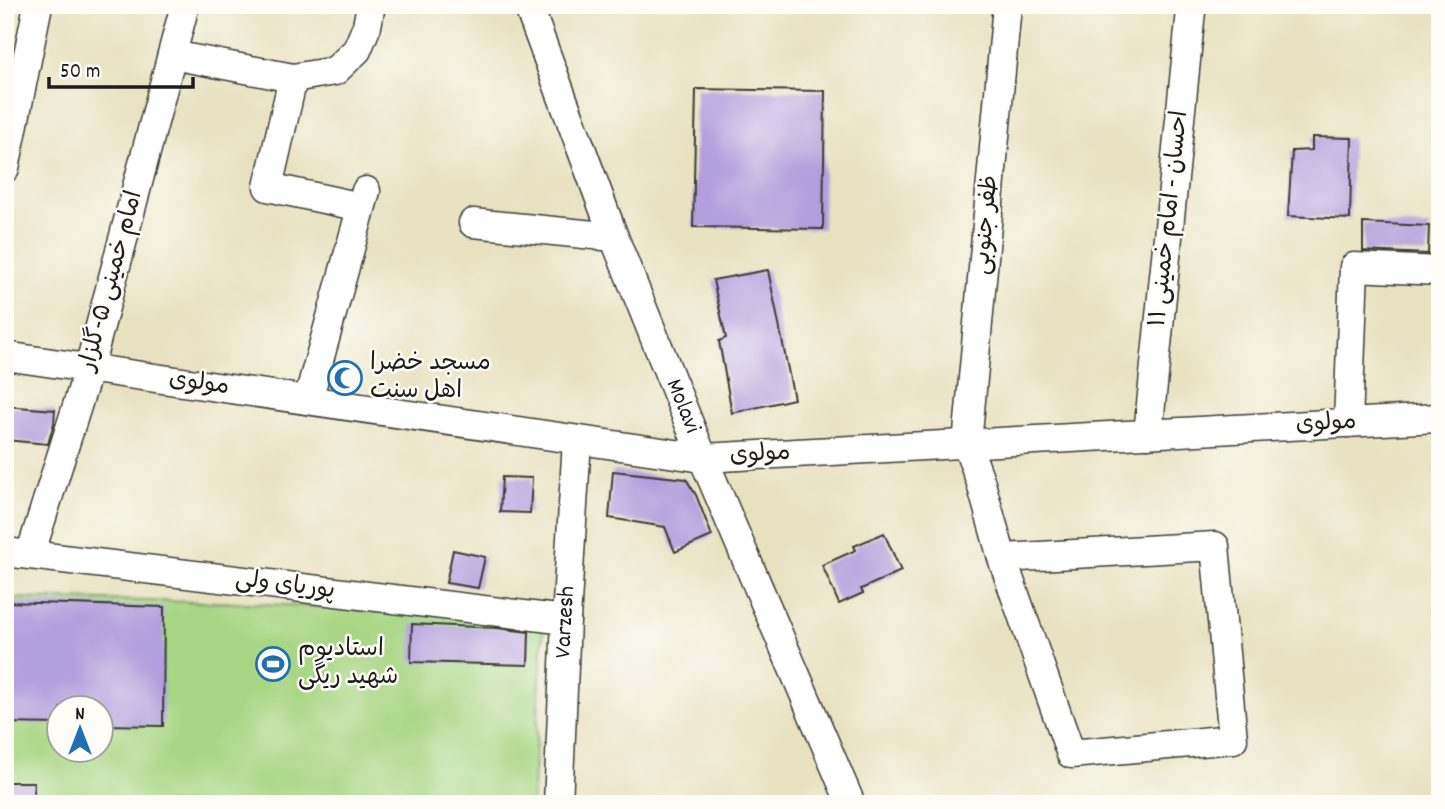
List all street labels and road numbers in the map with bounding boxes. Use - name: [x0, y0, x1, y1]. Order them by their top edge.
- street label: احسان - امام خمینی ۱۱: [1142, 109, 1198, 329]
- street label: ظفر جنوبی: [966, 174, 1008, 276]
- street label: امام خمینی ۵-گلزار: [71, 187, 152, 377]
- street label: مولوی: [167, 363, 231, 405]
- street label: Molavi: [656, 374, 708, 439]
- street label: مولوی: [1295, 405, 1357, 443]
- street label: مولوی: [729, 436, 791, 474]
- street label: پوریای ولی: [233, 563, 337, 609]
- street label: Varzesh: [547, 585, 585, 659]

